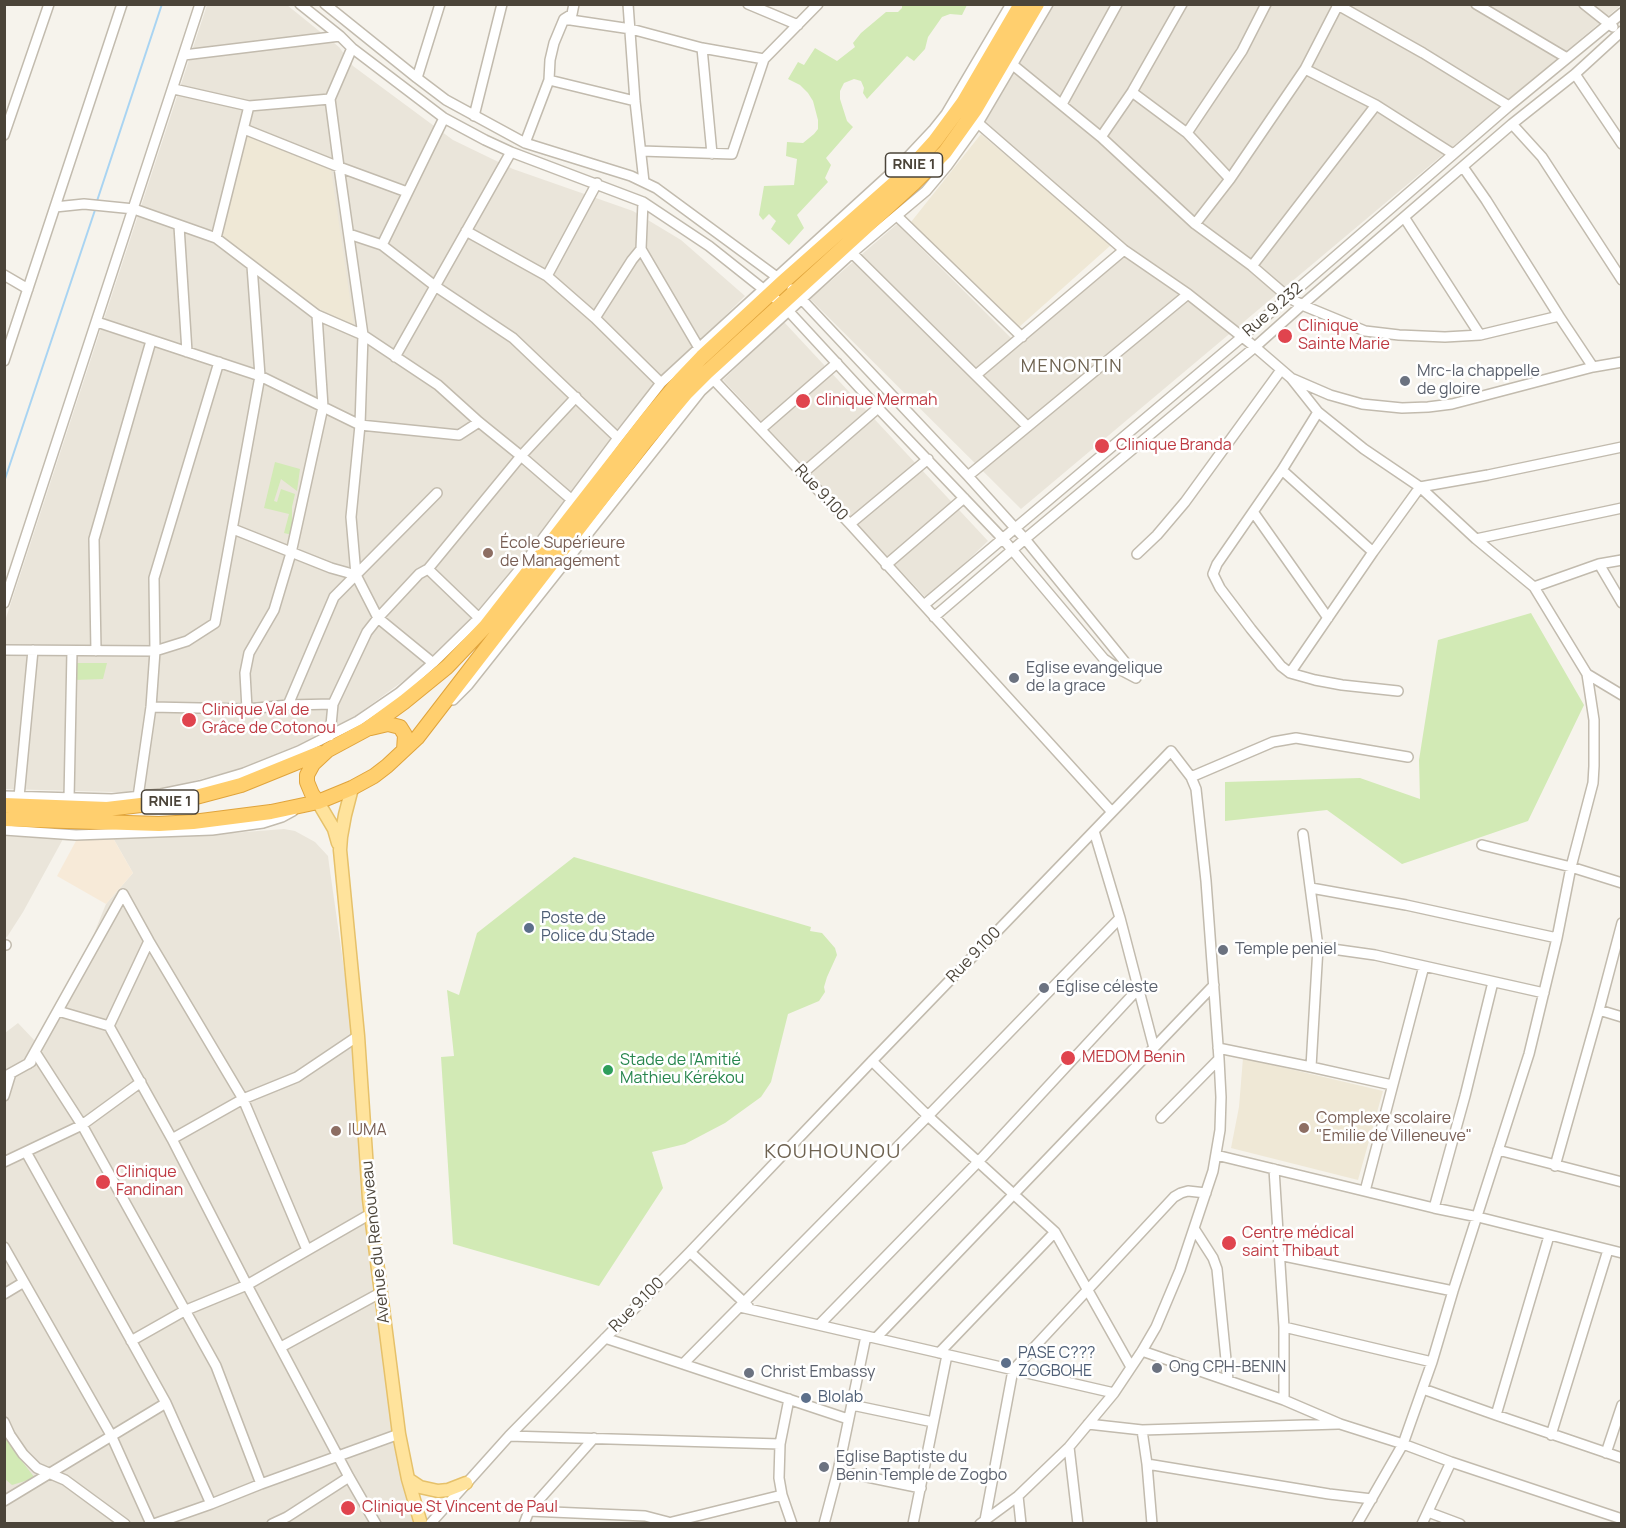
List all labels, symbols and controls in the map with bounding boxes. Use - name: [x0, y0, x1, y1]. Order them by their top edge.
- road number: RNIE 1: [886, 153, 942, 177]
- street label: Rue 9.232: [1239, 279, 1307, 341]
- place label: Clinique Sainte Marie: [1298, 317, 1390, 355]
- marker: Clinique Sainte Marie: [1276, 327, 1294, 345]
- district label: MENONTIN: [1021, 356, 1123, 378]
- place label: Mrc-la chappelle de gloire: [1417, 362, 1540, 400]
- marker: Mrc-la chappelle de gloire: [1398, 374, 1412, 388]
- place label: clinique Mermah: [816, 391, 937, 411]
- marker: clinique Mermah: [794, 392, 812, 410]
- place label: Clinique Branda: [1116, 436, 1232, 456]
- marker: Clinique Branda: [1093, 437, 1111, 455]
- street label: Rue 9.100: [790, 461, 852, 525]
- place label: École Supérieure de Management: [500, 534, 625, 572]
- marker: École Supérieure de Management: [481, 546, 495, 560]
- place label: Eglise evangelique de la grace: [1026, 659, 1163, 697]
- marker: Eglise evangelique de la grace: [1007, 671, 1021, 685]
- place label: Clinique Val de Grâce de Cotonou: [202, 701, 336, 739]
- marker: Clinique Val de Grâce de Cotonou: [180, 711, 198, 729]
- road number: RNIE 1: [142, 790, 198, 814]
- place label: Poste de Police du Stade: [541, 909, 655, 947]
- marker: Poste de Police du Stade: [522, 921, 536, 935]
- street label: Rue 9.100: [943, 923, 1005, 987]
- place label: Temple peniel: [1235, 940, 1337, 960]
- marker: Temple peniel: [1216, 943, 1230, 957]
- place label: Eglise céleste: [1056, 978, 1158, 998]
- marker: Eglise céleste: [1037, 981, 1051, 995]
- place label: MEDOM Benin: [1082, 1048, 1185, 1068]
- marker: MEDOM Benin: [1059, 1049, 1077, 1067]
- place label: Stade de l'Amitié Mathieu Kérékou: [620, 1051, 744, 1089]
- marker: Stade de l'Amitié Mathieu Kérékou: [601, 1063, 615, 1077]
- place label: Complexe scolaire "Emilie de Villeneuve": [1316, 1109, 1472, 1147]
- place label: IUMA: [348, 1121, 387, 1141]
- marker: Complexe scolaire "Emilie de Villeneuve": [1297, 1121, 1311, 1135]
- marker: IUMA: [329, 1124, 343, 1138]
- district label: KOUHOUNOU: [764, 1140, 902, 1164]
- street label: Avenue du Renouveau: [358, 1160, 394, 1324]
- place label: Clinique Fandinan: [116, 1163, 183, 1201]
- marker: Clinique Fandinan: [94, 1173, 112, 1191]
- place label: Centre médical saint Thibaut: [1242, 1224, 1354, 1262]
- marker: Centre médical saint Thibaut: [1220, 1234, 1238, 1252]
- street label: Rue 9.100: [606, 1274, 668, 1336]
- place label: PASE C??? ZOGBOHE: [1018, 1344, 1095, 1382]
- marker: PASE C??? ZOGBOHE: [999, 1356, 1013, 1370]
- place label: Ong CPH-BENIN: [1169, 1358, 1286, 1378]
- marker: Ong CPH-BENIN: [1150, 1361, 1164, 1375]
- place label: Christ Embassy: [761, 1363, 875, 1383]
- marker: Christ Embassy: [742, 1366, 756, 1380]
- place label: Blolab: [818, 1388, 863, 1408]
- marker: Blolab: [799, 1391, 813, 1405]
- place label: Eglise Baptiste du Benin Temple de Zogbo: [836, 1448, 1007, 1486]
- marker: Eglise Baptiste du Benin Temple de Zogbo: [817, 1460, 831, 1474]
- place label: Clinique St Vincent de Paul: [362, 1498, 558, 1518]
- marker: Clinique St Vincent de Paul: [339, 1499, 357, 1517]

